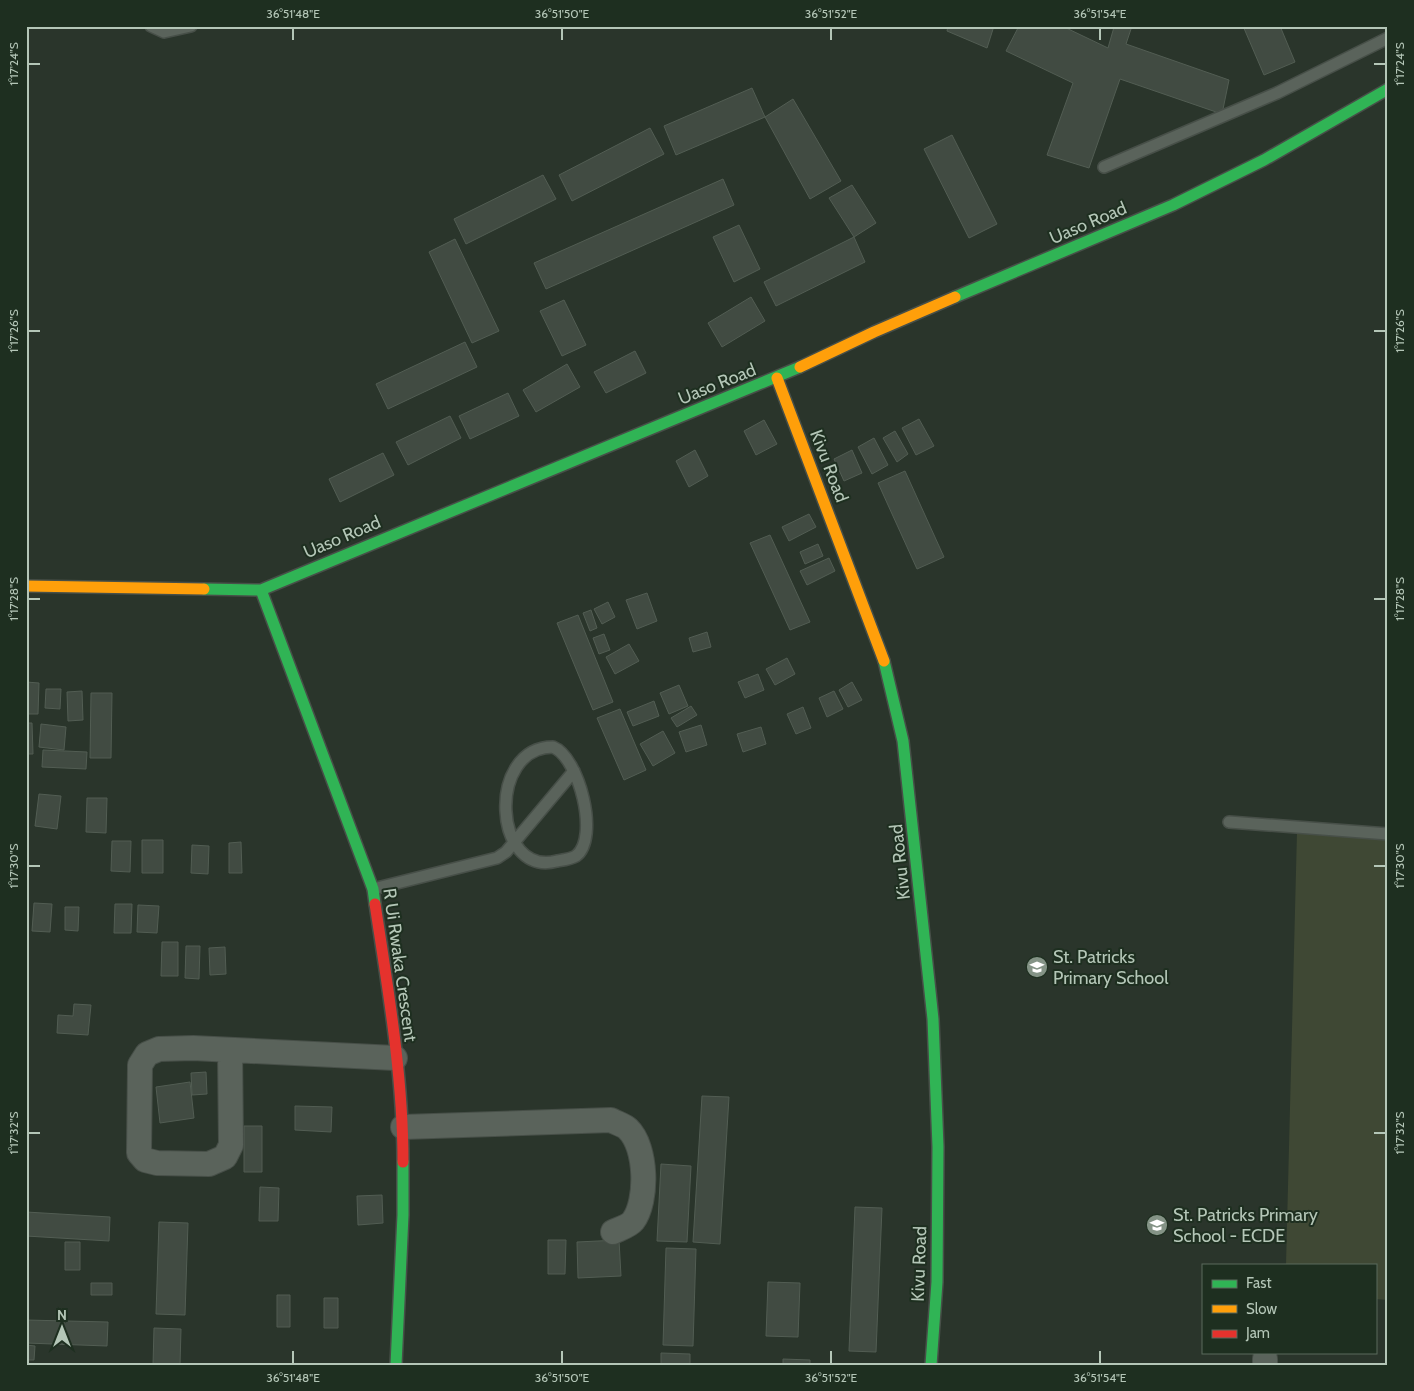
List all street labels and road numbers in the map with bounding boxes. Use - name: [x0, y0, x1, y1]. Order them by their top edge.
- street label: Uaso Road: [1046, 197, 1130, 249]
- street label: Uaso Road: [675, 358, 759, 410]
- street label: Kivu Road: [805, 427, 853, 505]
- street label: Uaso Road: [300, 511, 384, 563]
- street label: Kivu Road: [885, 823, 915, 901]
- street label: R Ui Rwaka Crescent: [378, 887, 422, 1043]
- street label: Kivu Road: [907, 1226, 931, 1302]

